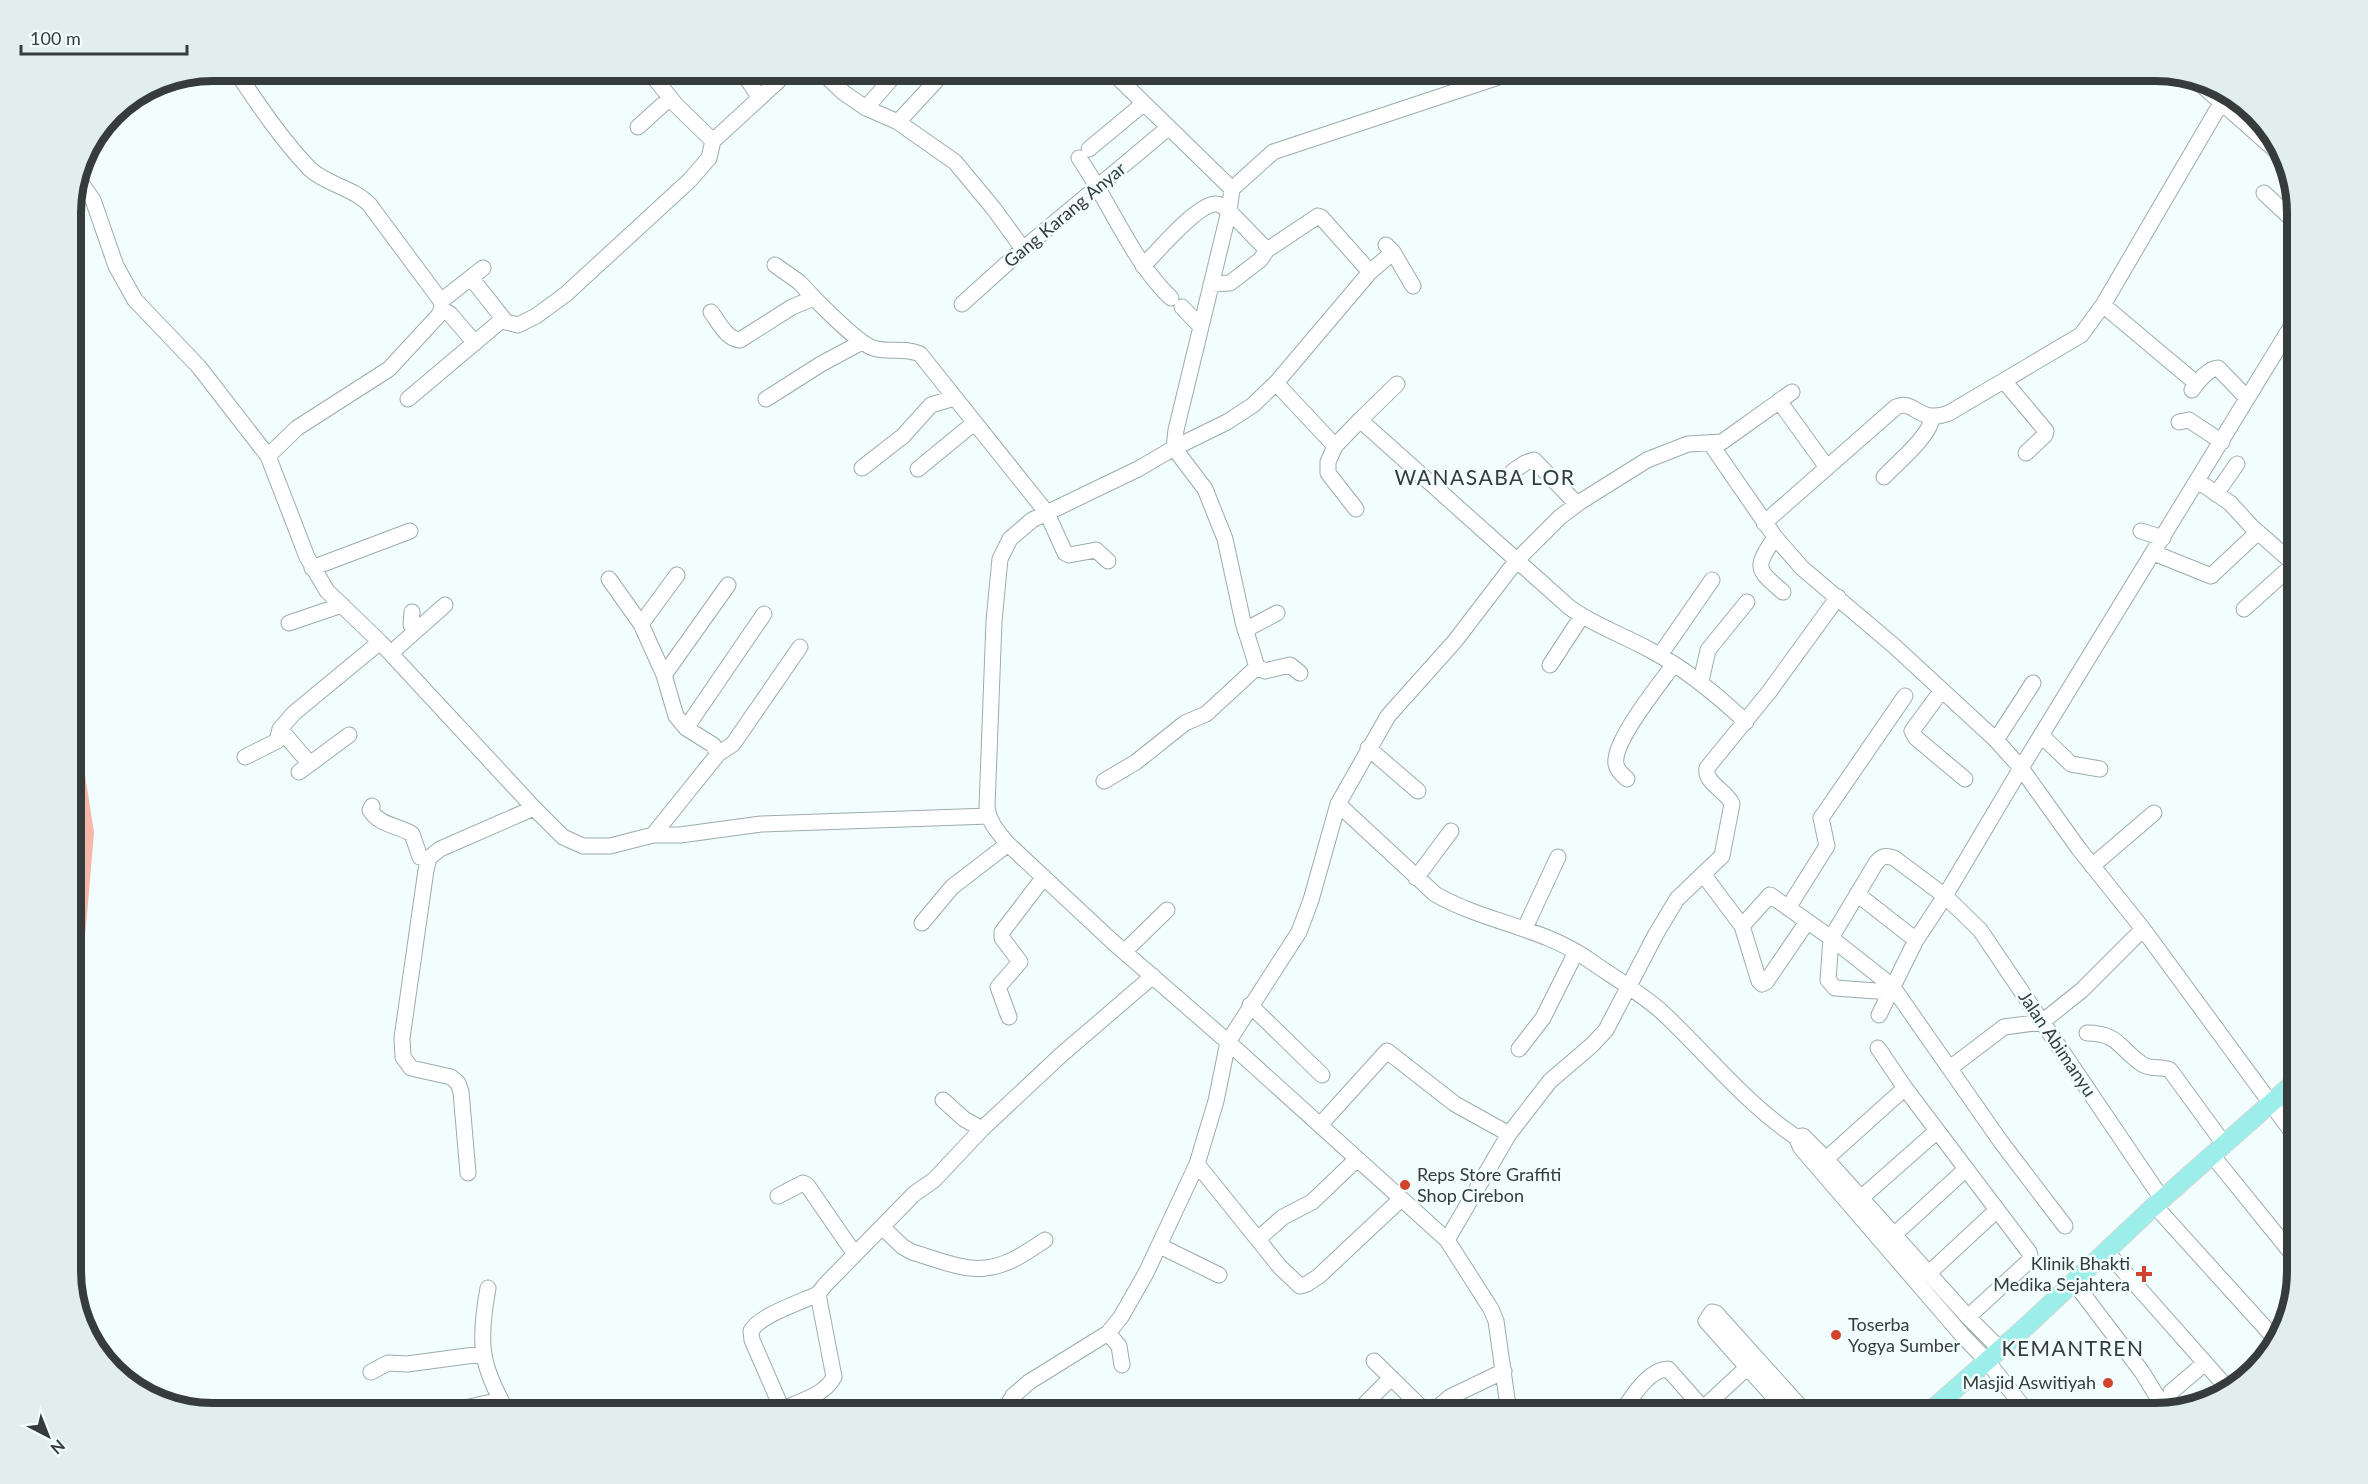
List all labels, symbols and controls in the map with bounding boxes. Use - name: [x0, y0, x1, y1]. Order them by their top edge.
- scale bar: [21, 18, 188, 56]
- text: 100 m: [30, 27, 81, 49]
- street label: Gang Karang Anyar: [999, 157, 1130, 272]
- district label: WANASABA LOR: [1395, 464, 1575, 489]
- street label: Jalan Abimanyu: [2014, 986, 2101, 1101]
- place label: Reps Store Graffiti Shop Cirebon: [1417, 1163, 1561, 1206]
- marker: Reps Store Graffiti Shop Cirebon: [1398, 1178, 1412, 1192]
- place label: Klinik Bhakti Medika Sejahtera: [1993, 1252, 2130, 1295]
- marker: Klinik Bhakti Medika Sejahtera: [2135, 1265, 2153, 1283]
- place label: Toserba Yogya Sumber: [1848, 1313, 1960, 1356]
- marker: Toserba Yogya Sumber: [1829, 1328, 1843, 1342]
- district label: KEMANTREN: [2001, 1335, 2145, 1360]
- place label: Masjid Aswitiyah: [1962, 1371, 2096, 1393]
- marker: Masjid Aswitiyah: [2101, 1376, 2115, 1390]
- north arrow: [18, 1406, 78, 1466]
- text: N: [47, 1436, 69, 1459]

